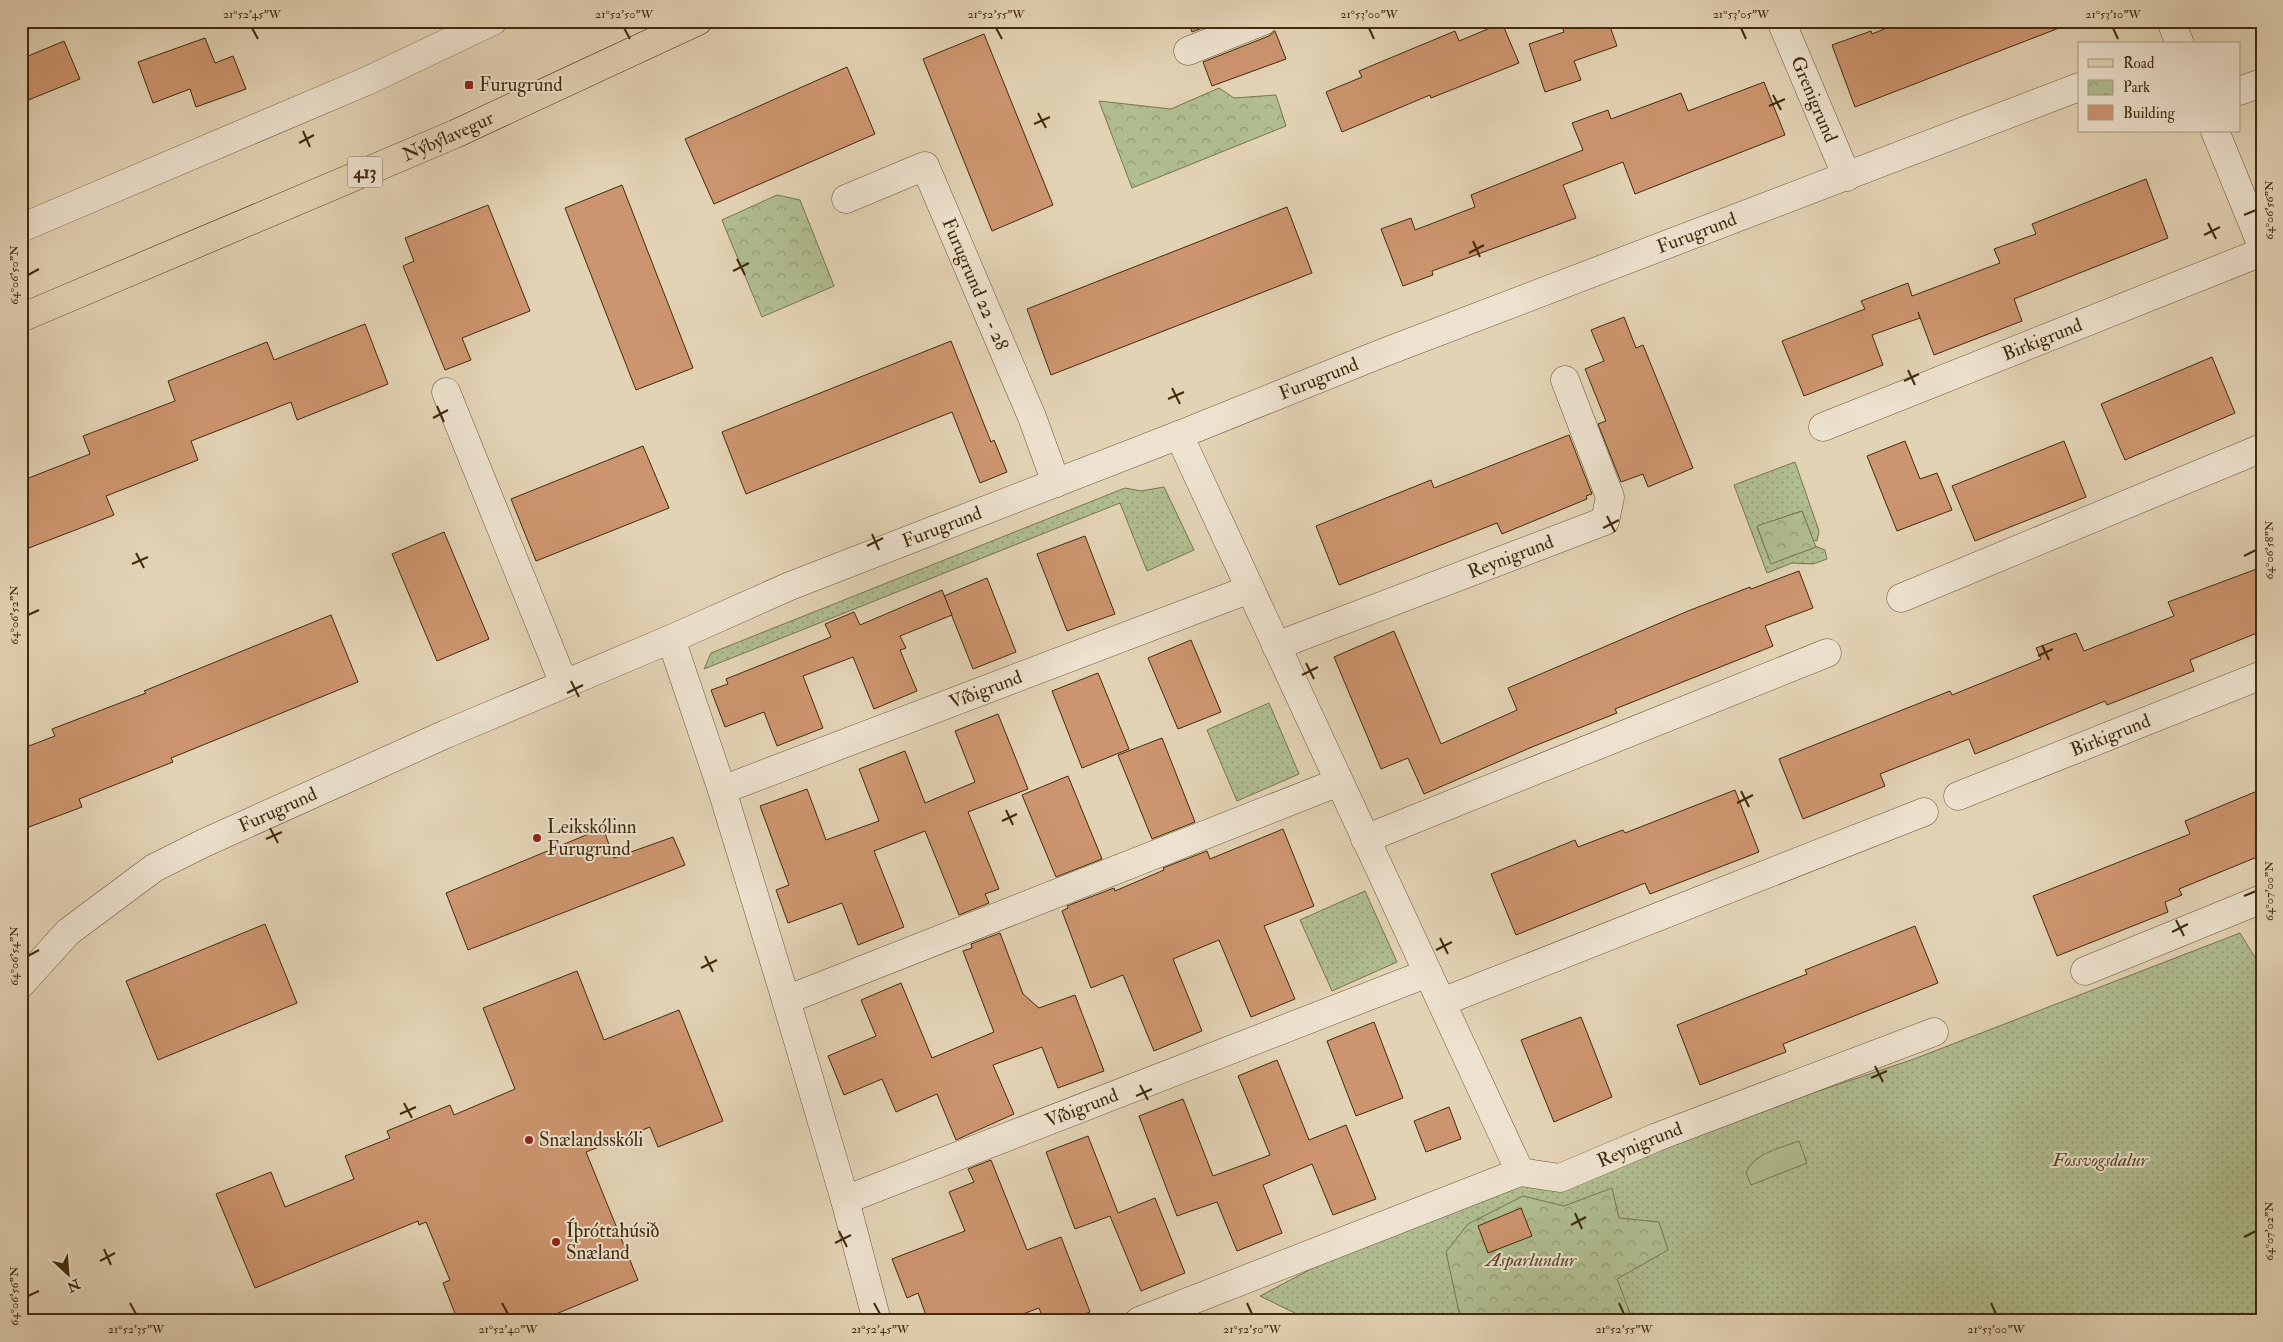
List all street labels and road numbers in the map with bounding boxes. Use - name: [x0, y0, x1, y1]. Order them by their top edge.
- street label: Grenigrund: [1785, 53, 1843, 147]
- street label: Nýbýlavegur: [399, 106, 497, 167]
- road number: 413: [348, 156, 382, 188]
- street label: Furugrund: [1653, 207, 1741, 259]
- street label: Furugrund 22 - 28: [937, 214, 1014, 354]
- street label: Birkigrund: [1999, 313, 2086, 366]
- street label: Furugrund: [1275, 352, 1363, 405]
- street label: Furugrund: [899, 501, 986, 553]
- street label: Reynigrund: [1464, 529, 1558, 584]
- street label: Víðigrund: [946, 665, 1026, 714]
- street label: Birkigrund: [2067, 708, 2154, 762]
- street label: Furugrund: [235, 781, 321, 838]
- street label: Víðigrund: [1042, 1083, 1122, 1133]
- street label: Reynigrund: [1593, 1116, 1686, 1173]

